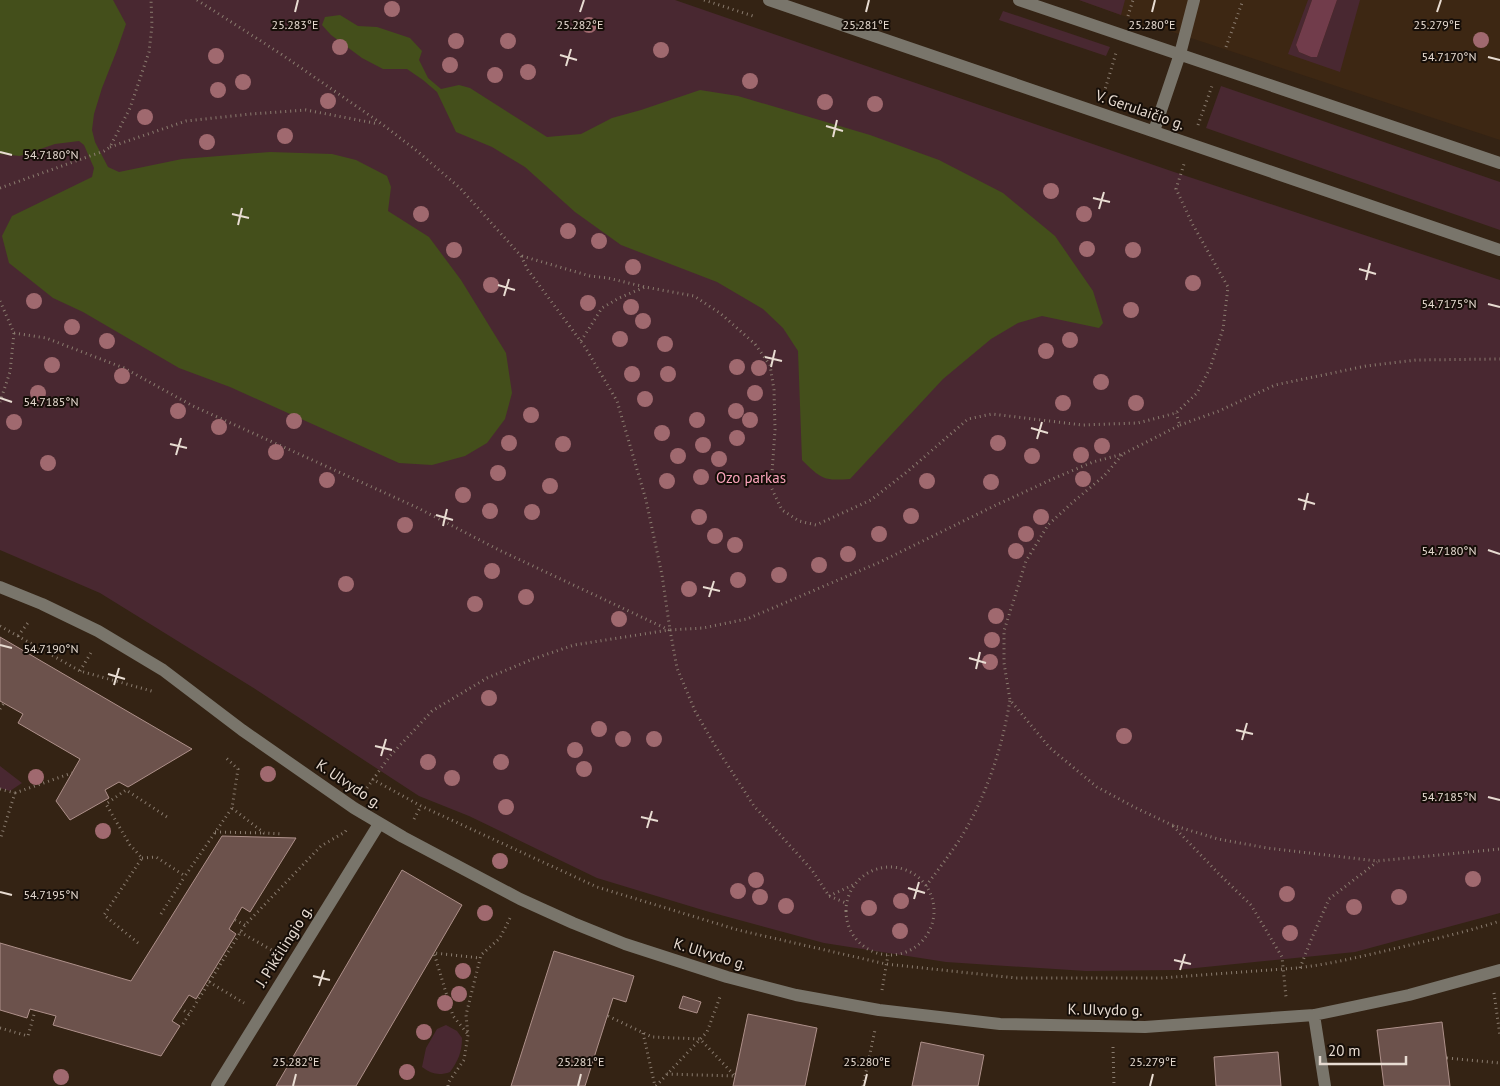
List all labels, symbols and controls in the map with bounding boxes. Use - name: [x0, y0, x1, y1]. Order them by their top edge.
- text: 25.283°E: [272, 17, 318, 32]
- text: 25.282°E: [557, 17, 603, 32]
- text: 25.281°E: [843, 17, 889, 32]
- text: 25.280°E: [1129, 17, 1175, 32]
- text: 25.279°E: [1414, 17, 1460, 32]
- text: 54.7170°N: [1422, 49, 1476, 64]
- street label: V. Gerulaičio g.: [1092, 85, 1187, 134]
- text: 54.7180°N: [24, 147, 78, 162]
- text: 54.7175°N: [1422, 296, 1476, 311]
- text: 54.7185°N: [24, 394, 78, 409]
- park label: Ozo parkas: [716, 468, 786, 487]
- text: 54.7180°N: [1422, 543, 1476, 558]
- text: 54.7190°N: [24, 641, 78, 656]
- street label: K. Ulvydo g.: [313, 755, 386, 812]
- text: 54.7185°N: [1422, 789, 1476, 804]
- text: 54.7195°N: [24, 887, 78, 902]
- street label: J. Pikčilingio g.: [250, 901, 316, 991]
- street label: K. Ulvydo g.: [671, 933, 749, 974]
- street label: K. Ulvydo g.: [1067, 999, 1143, 1020]
- scale bar: [1320, 1034, 1406, 1066]
- text: 20 m: [1328, 1041, 1361, 1060]
- text: 25.282°E: [273, 1054, 319, 1069]
- text: 25.281°E: [558, 1054, 604, 1069]
- text: 25.280°E: [844, 1054, 890, 1069]
- text: 25.279°E: [1130, 1054, 1176, 1069]

